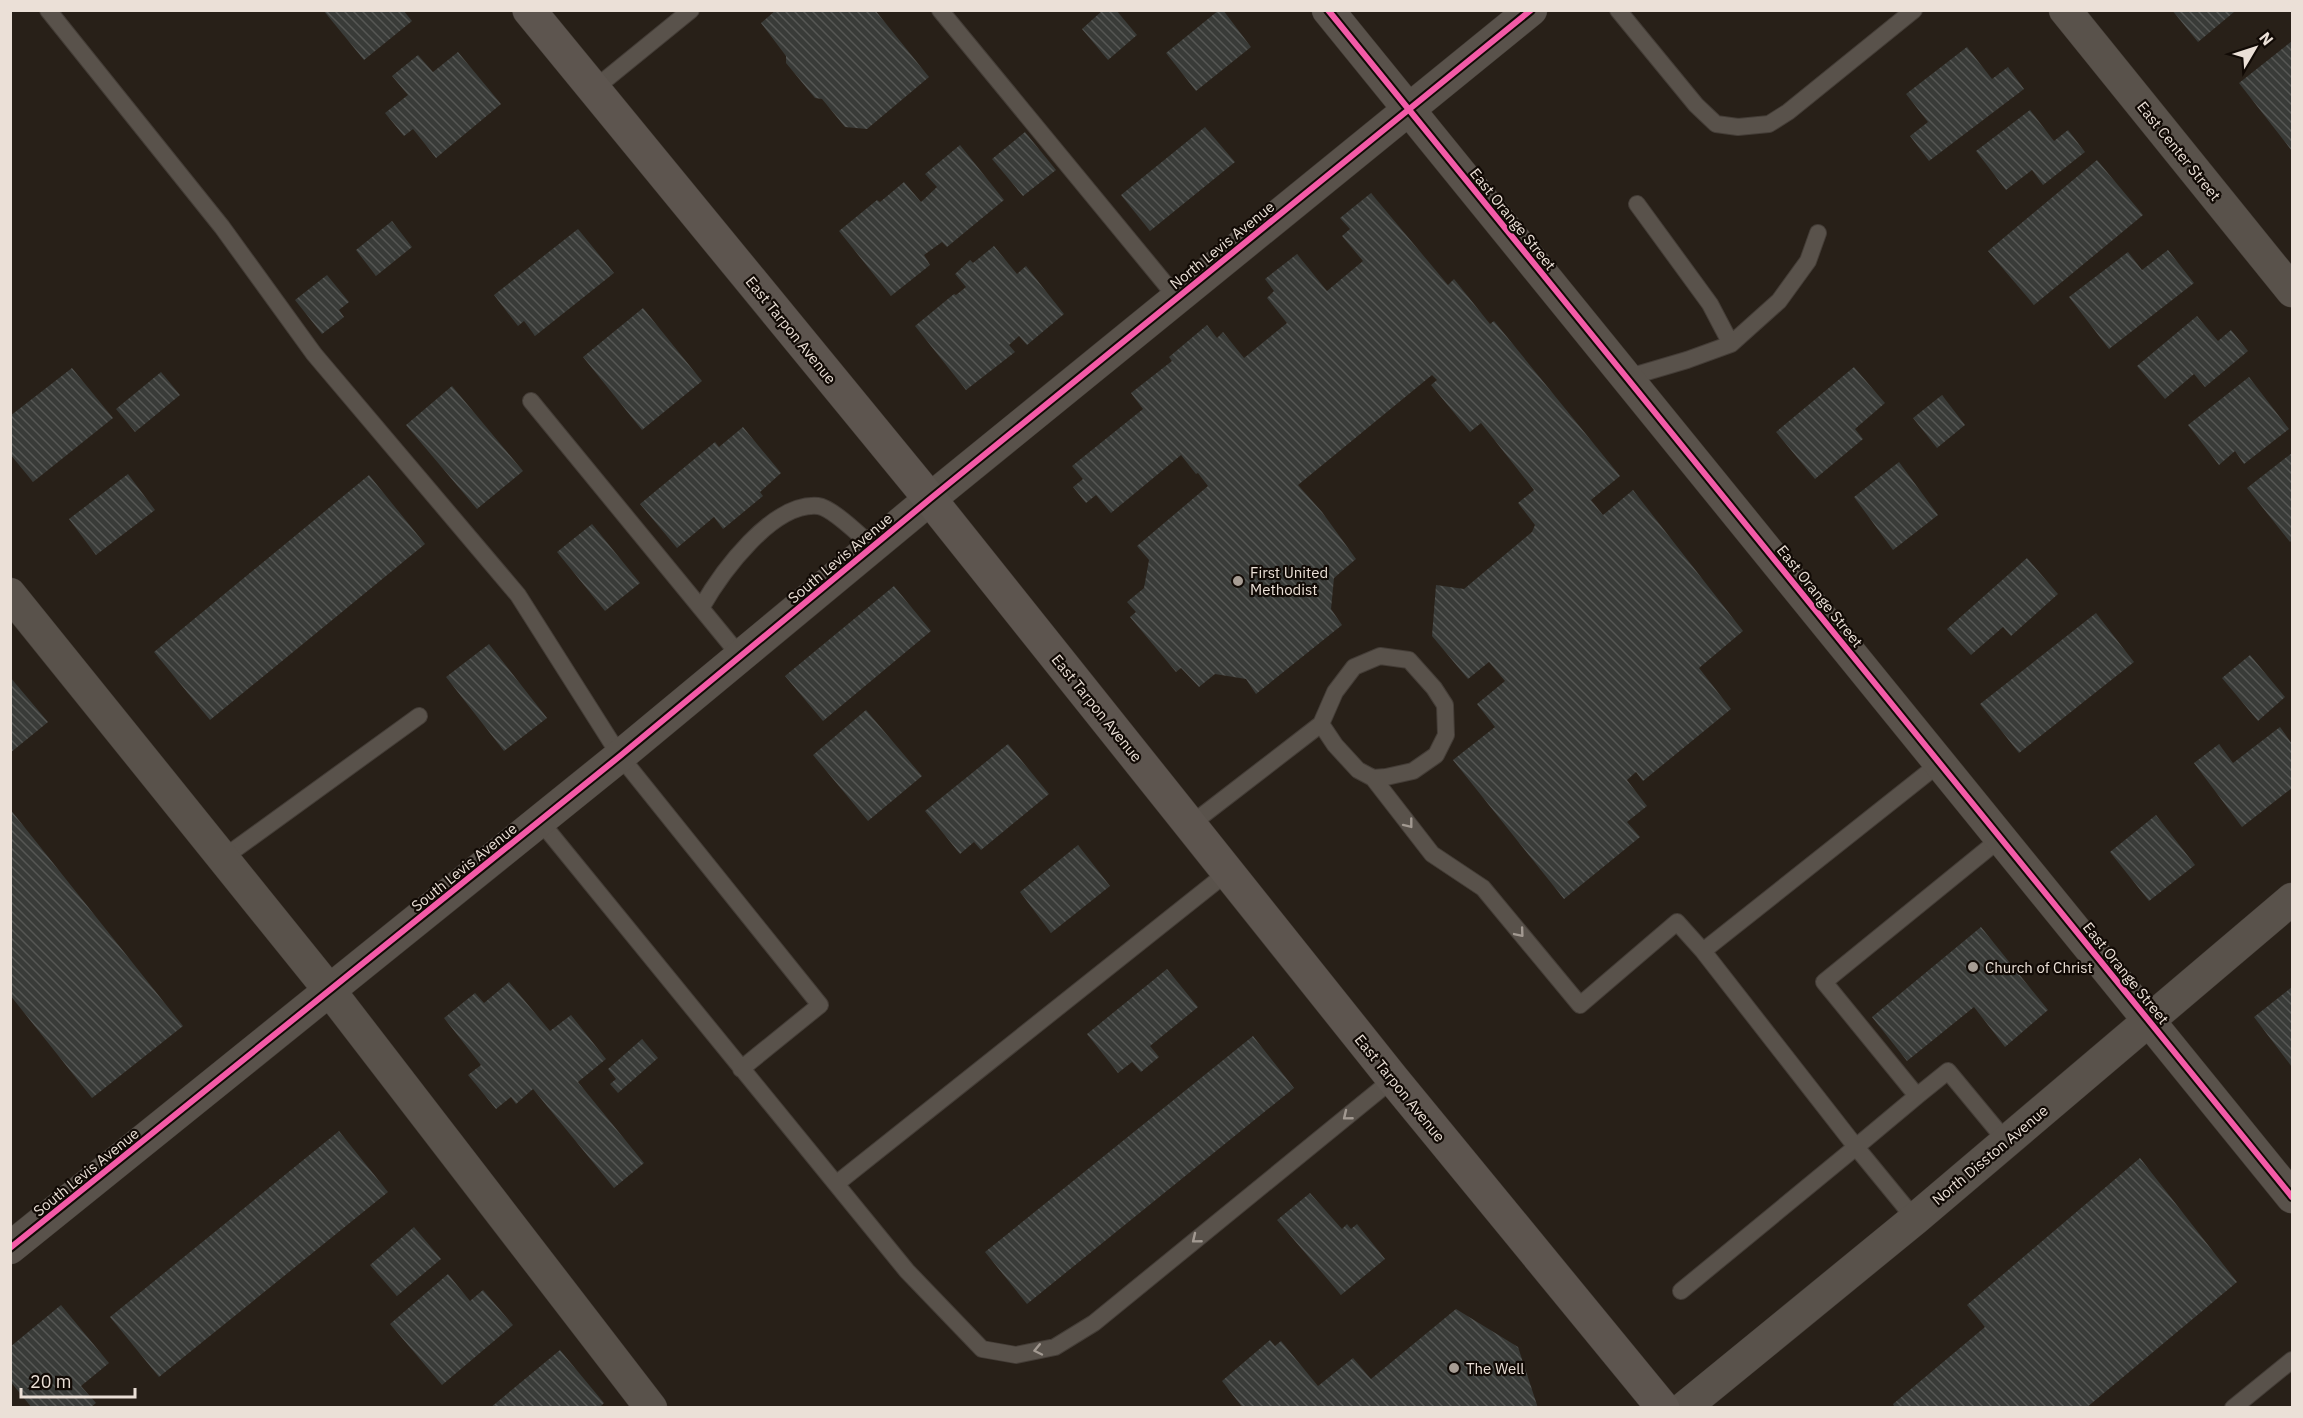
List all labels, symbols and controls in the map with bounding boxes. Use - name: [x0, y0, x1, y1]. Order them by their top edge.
- north arrow: [2225, 18, 2285, 78]
- text: N: [2255, 28, 2278, 49]
- street label: East Center Street: [2133, 97, 2225, 205]
- street label: East Orange Street: [1466, 164, 1560, 274]
- street label: North Levis Avenue: [1166, 197, 1278, 293]
- street label: East Tarpon Avenue: [742, 272, 840, 388]
- street label: South Levis Avenue: [784, 509, 896, 607]
- street label: East Orange Street: [1773, 541, 1867, 651]
- place label: First United Methodist: [1250, 563, 1328, 599]
- marker: First United Methodist: [1231, 574, 1245, 588]
- street label: East Tarpon Avenue: [1048, 650, 1146, 766]
- one-way arrow: [1401, 818, 1412, 829]
- street label: South Levis Avenue: [407, 819, 521, 915]
- street label: East Orange Street: [2079, 918, 2173, 1028]
- one-way arrow: [1513, 926, 1524, 937]
- place label: Church of Christ: [1985, 958, 2093, 977]
- marker: Church of Christ: [1966, 960, 1980, 974]
- street label: East Tarpon Avenue: [1351, 1030, 1449, 1146]
- street label: North Disston Avenue: [1928, 1101, 2052, 1209]
- one-way arrow: [1343, 1109, 1354, 1120]
- street label: South Levis Avenue: [29, 1124, 143, 1220]
- one-way arrow: [1192, 1232, 1203, 1243]
- one-way arrow: [1033, 1343, 1043, 1356]
- place label: The Well: [1466, 1359, 1524, 1378]
- scale bar: [21, 1361, 135, 1399]
- marker: The Well: [1447, 1361, 1461, 1375]
- text: 20 m: [30, 1370, 72, 1393]

